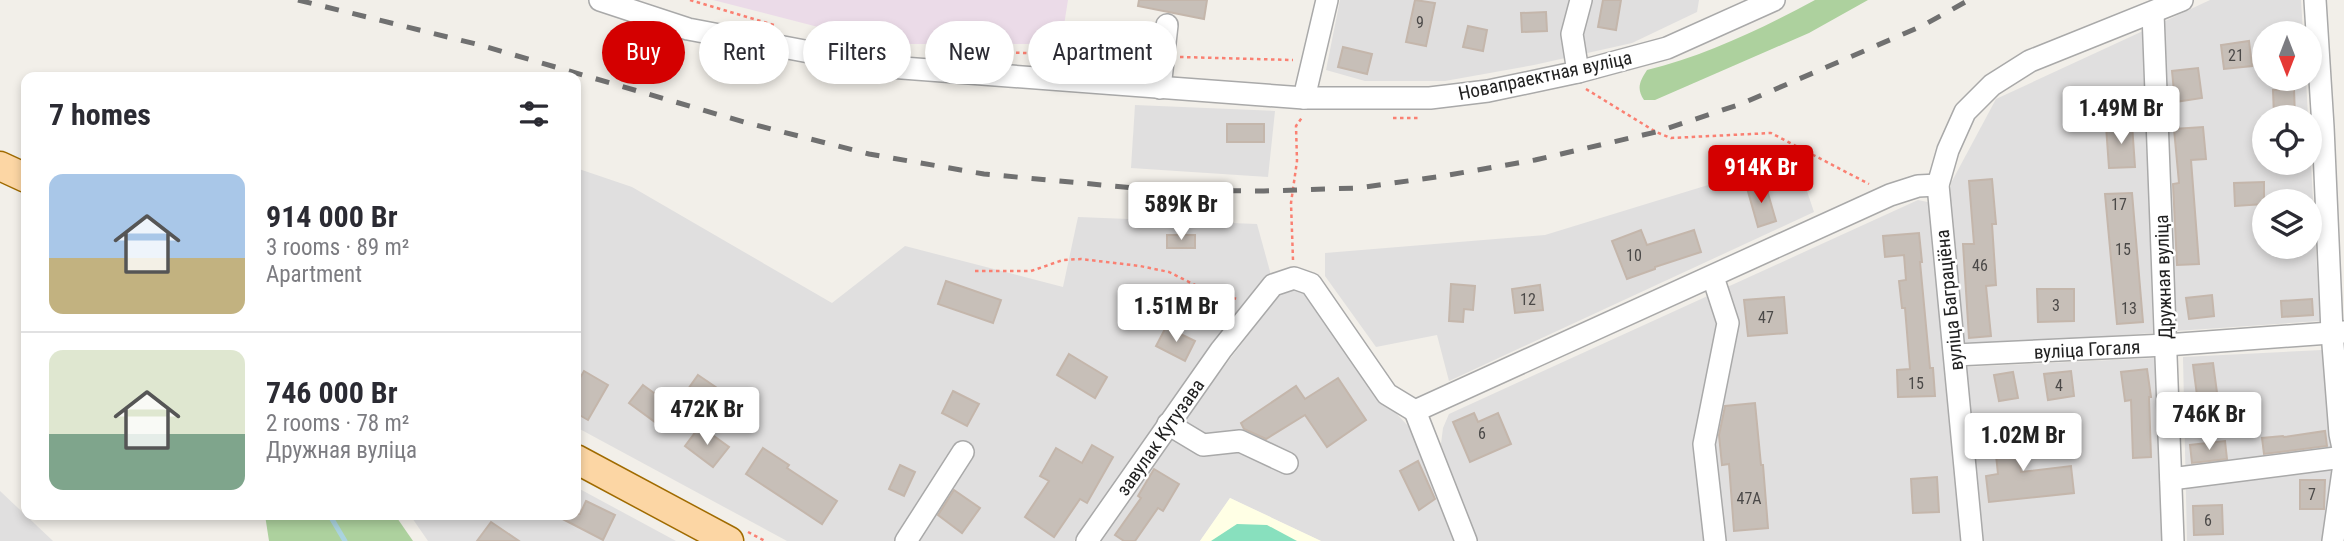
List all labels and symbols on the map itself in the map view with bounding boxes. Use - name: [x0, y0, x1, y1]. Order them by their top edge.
- house number: 9: [1416, 13, 1424, 32]
- north arrow: [2252, 21, 2322, 91]
- street label: Новапраектная вуліца: [1456, 46, 1634, 105]
- house number: 21: [2228, 46, 2244, 65]
- pin: 1.49M Br: [2049, 86, 2193, 146]
- pin: 914K Br: [1696, 146, 1826, 205]
- pin: 589K Br: [1116, 182, 1246, 242]
- house number: 17: [2111, 195, 2127, 214]
- street label: Дружная вуліца: [2150, 214, 2177, 340]
- street label: вуліца Баграціёна: [1931, 228, 1968, 372]
- house number: 15: [2115, 240, 2131, 259]
- house number: 10: [1626, 246, 1642, 265]
- house number: 46: [1972, 256, 1988, 275]
- pin: 1.51M Br: [1104, 284, 1248, 344]
- house number: 12: [1520, 290, 1536, 309]
- house number: 3: [2052, 296, 2060, 315]
- house number: 13: [2121, 299, 2137, 318]
- house number: 47: [1758, 308, 1774, 327]
- street label: вуліца Гогаля: [2033, 335, 2141, 364]
- street label: завулак Кутузава: [1112, 374, 1209, 500]
- house number: 15: [1908, 374, 1924, 393]
- house number: 4: [2055, 376, 2063, 395]
- pin: 472K Br: [642, 388, 772, 447]
- pin: 746K Br: [2144, 392, 2274, 452]
- pin: 1.02M Br: [1951, 414, 2095, 473]
- house number: 6: [1478, 424, 1486, 443]
- house number: 7: [2308, 485, 2316, 504]
- house number: 47А: [1736, 489, 1762, 508]
- house number: 6: [2204, 511, 2212, 530]

